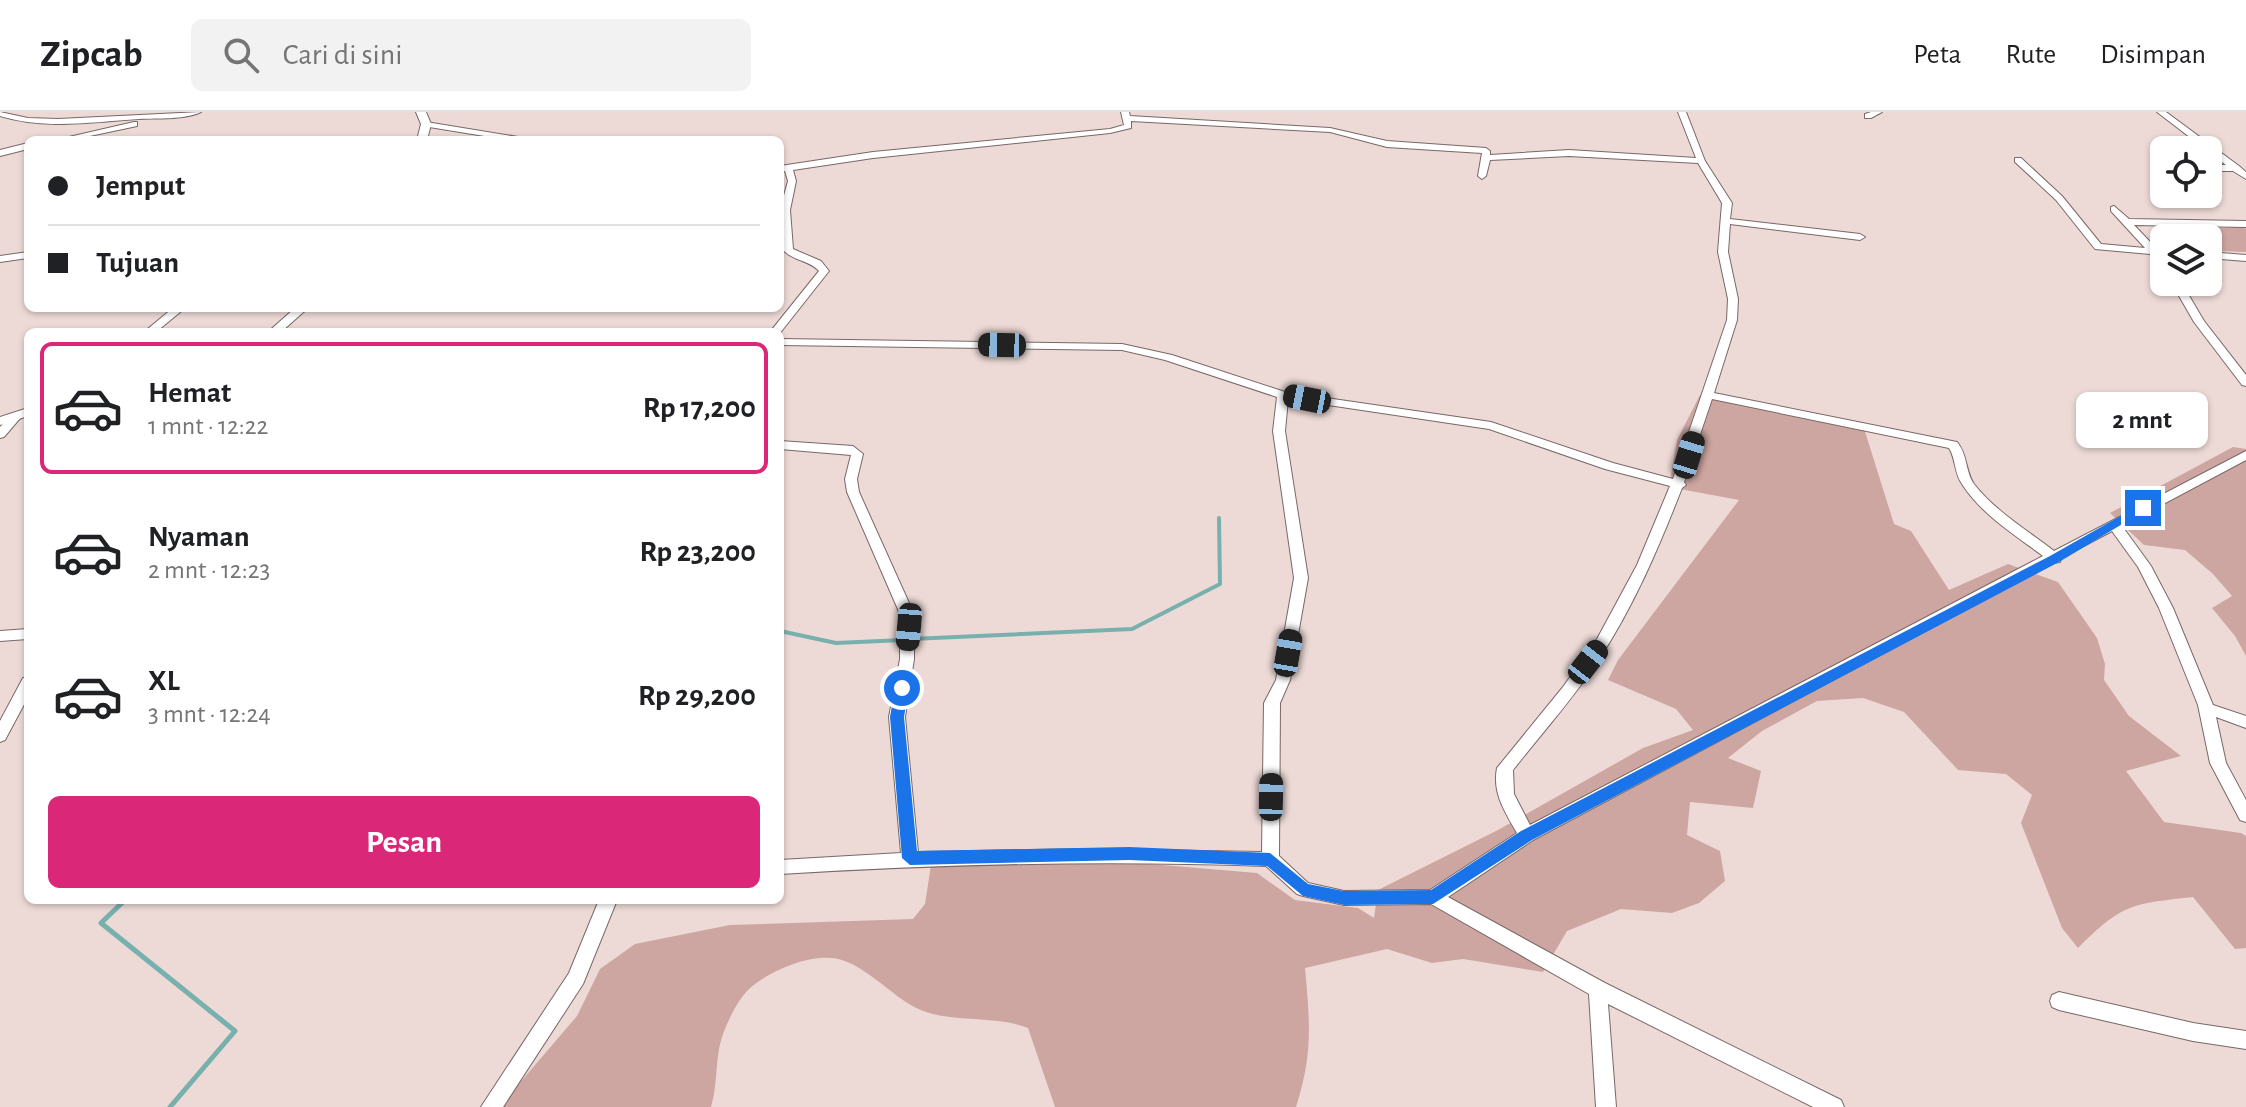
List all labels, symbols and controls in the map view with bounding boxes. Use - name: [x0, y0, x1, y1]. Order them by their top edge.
- search box: [191, 19, 751, 91]
- icon: search: [219, 33, 263, 77]
- text: Zipcab: [40, 36, 143, 74]
- text: Cari di sini: [283, 40, 403, 70]
- text: Peta: [1913, 41, 1962, 69]
- text: Rute: [2006, 41, 2056, 69]
- text: Disimpan: [2100, 41, 2206, 69]
- map controls: [2150, 136, 2222, 296]
- button: locate: [2150, 136, 2222, 208]
- text: Jemput: [96, 171, 185, 201]
- button: layers: [2150, 224, 2222, 296]
- text: Tujuan: [96, 248, 179, 278]
- car: [978, 333, 1026, 357]
- icon: car: [52, 372, 124, 444]
- text: Hemat: [148, 378, 231, 408]
- car: [1281, 383, 1333, 415]
- callout: 2 mnt: [2077, 392, 2209, 448]
- text: Rp 17,200: [643, 393, 756, 423]
- text: 2 mnt: [2112, 407, 2172, 433]
- text: 1 mnt · 12:22: [148, 413, 268, 439]
- car: [1671, 429, 1707, 481]
- route end: [2125, 490, 2161, 526]
- icon: car: [52, 516, 124, 588]
- text: Nyaman: [148, 522, 250, 552]
- text: Rp 23,200: [640, 537, 756, 567]
- text: 2 mnt · 12:23: [148, 557, 270, 583]
- car: [895, 602, 923, 652]
- car: [1272, 627, 1304, 679]
- car: [1564, 636, 1612, 688]
- icon: car: [52, 660, 124, 732]
- text: XL: [148, 666, 180, 696]
- route start: [884, 670, 920, 706]
- text: Rp 29,200: [638, 681, 756, 711]
- text: 3 mnt · 12:24: [148, 701, 271, 727]
- car: [1259, 773, 1283, 821]
- button: Pesan: [48, 796, 760, 888]

